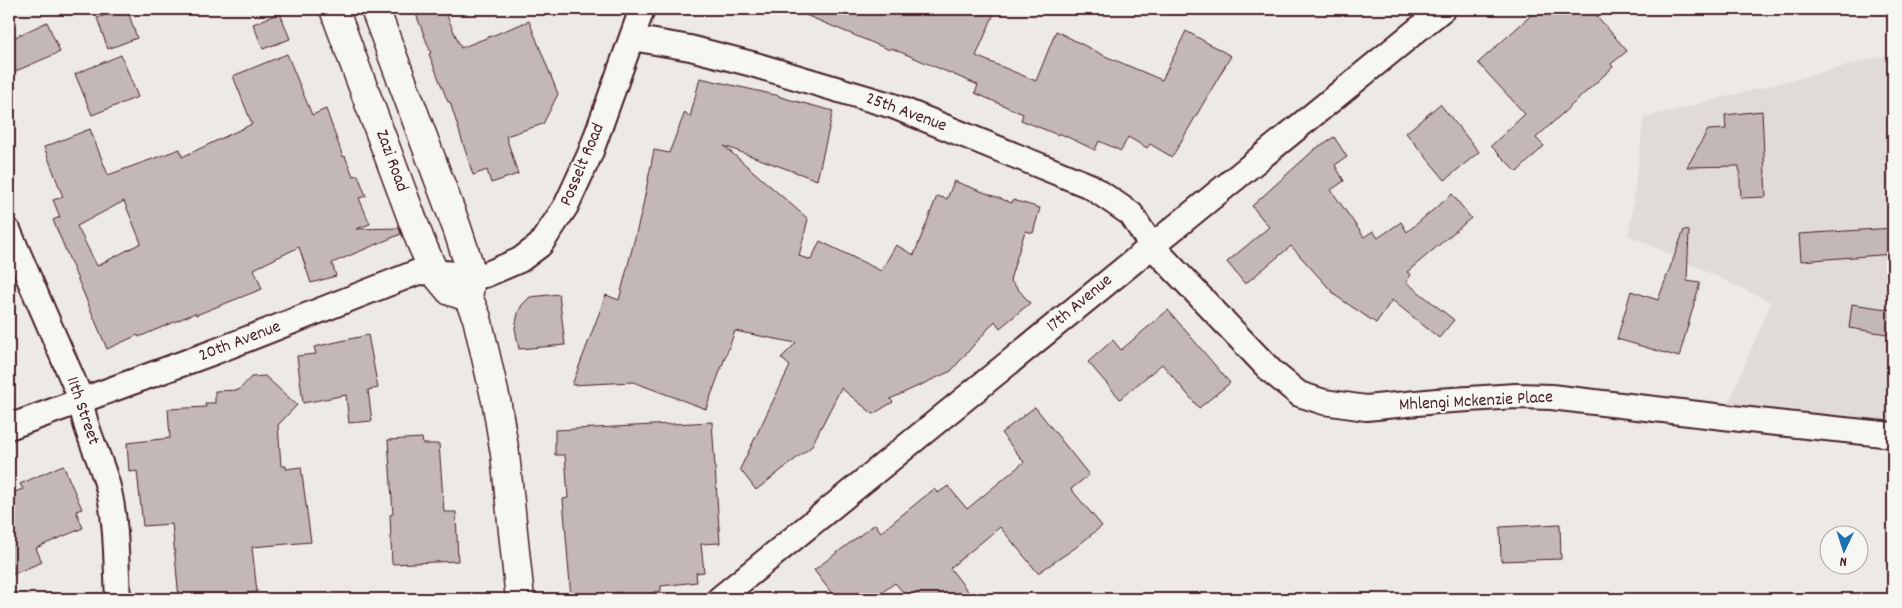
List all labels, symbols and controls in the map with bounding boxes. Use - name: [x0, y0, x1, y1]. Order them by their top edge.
- street label: 25th Avenue: [862, 87, 950, 139]
- street label: Posselt Road: [554, 120, 612, 210]
- street label: Zazi Road: [368, 127, 414, 195]
- street label: 17th Avenue: [1042, 269, 1118, 339]
- street label: 20th Avenue: [195, 315, 285, 369]
- street label: 11th Street: [59, 374, 105, 449]
- street label: Mhlengi Mckenzie Place: [1398, 385, 1554, 419]
- north arrow: [1820, 526, 1870, 576]
- text: N: [1839, 551, 1847, 571]

